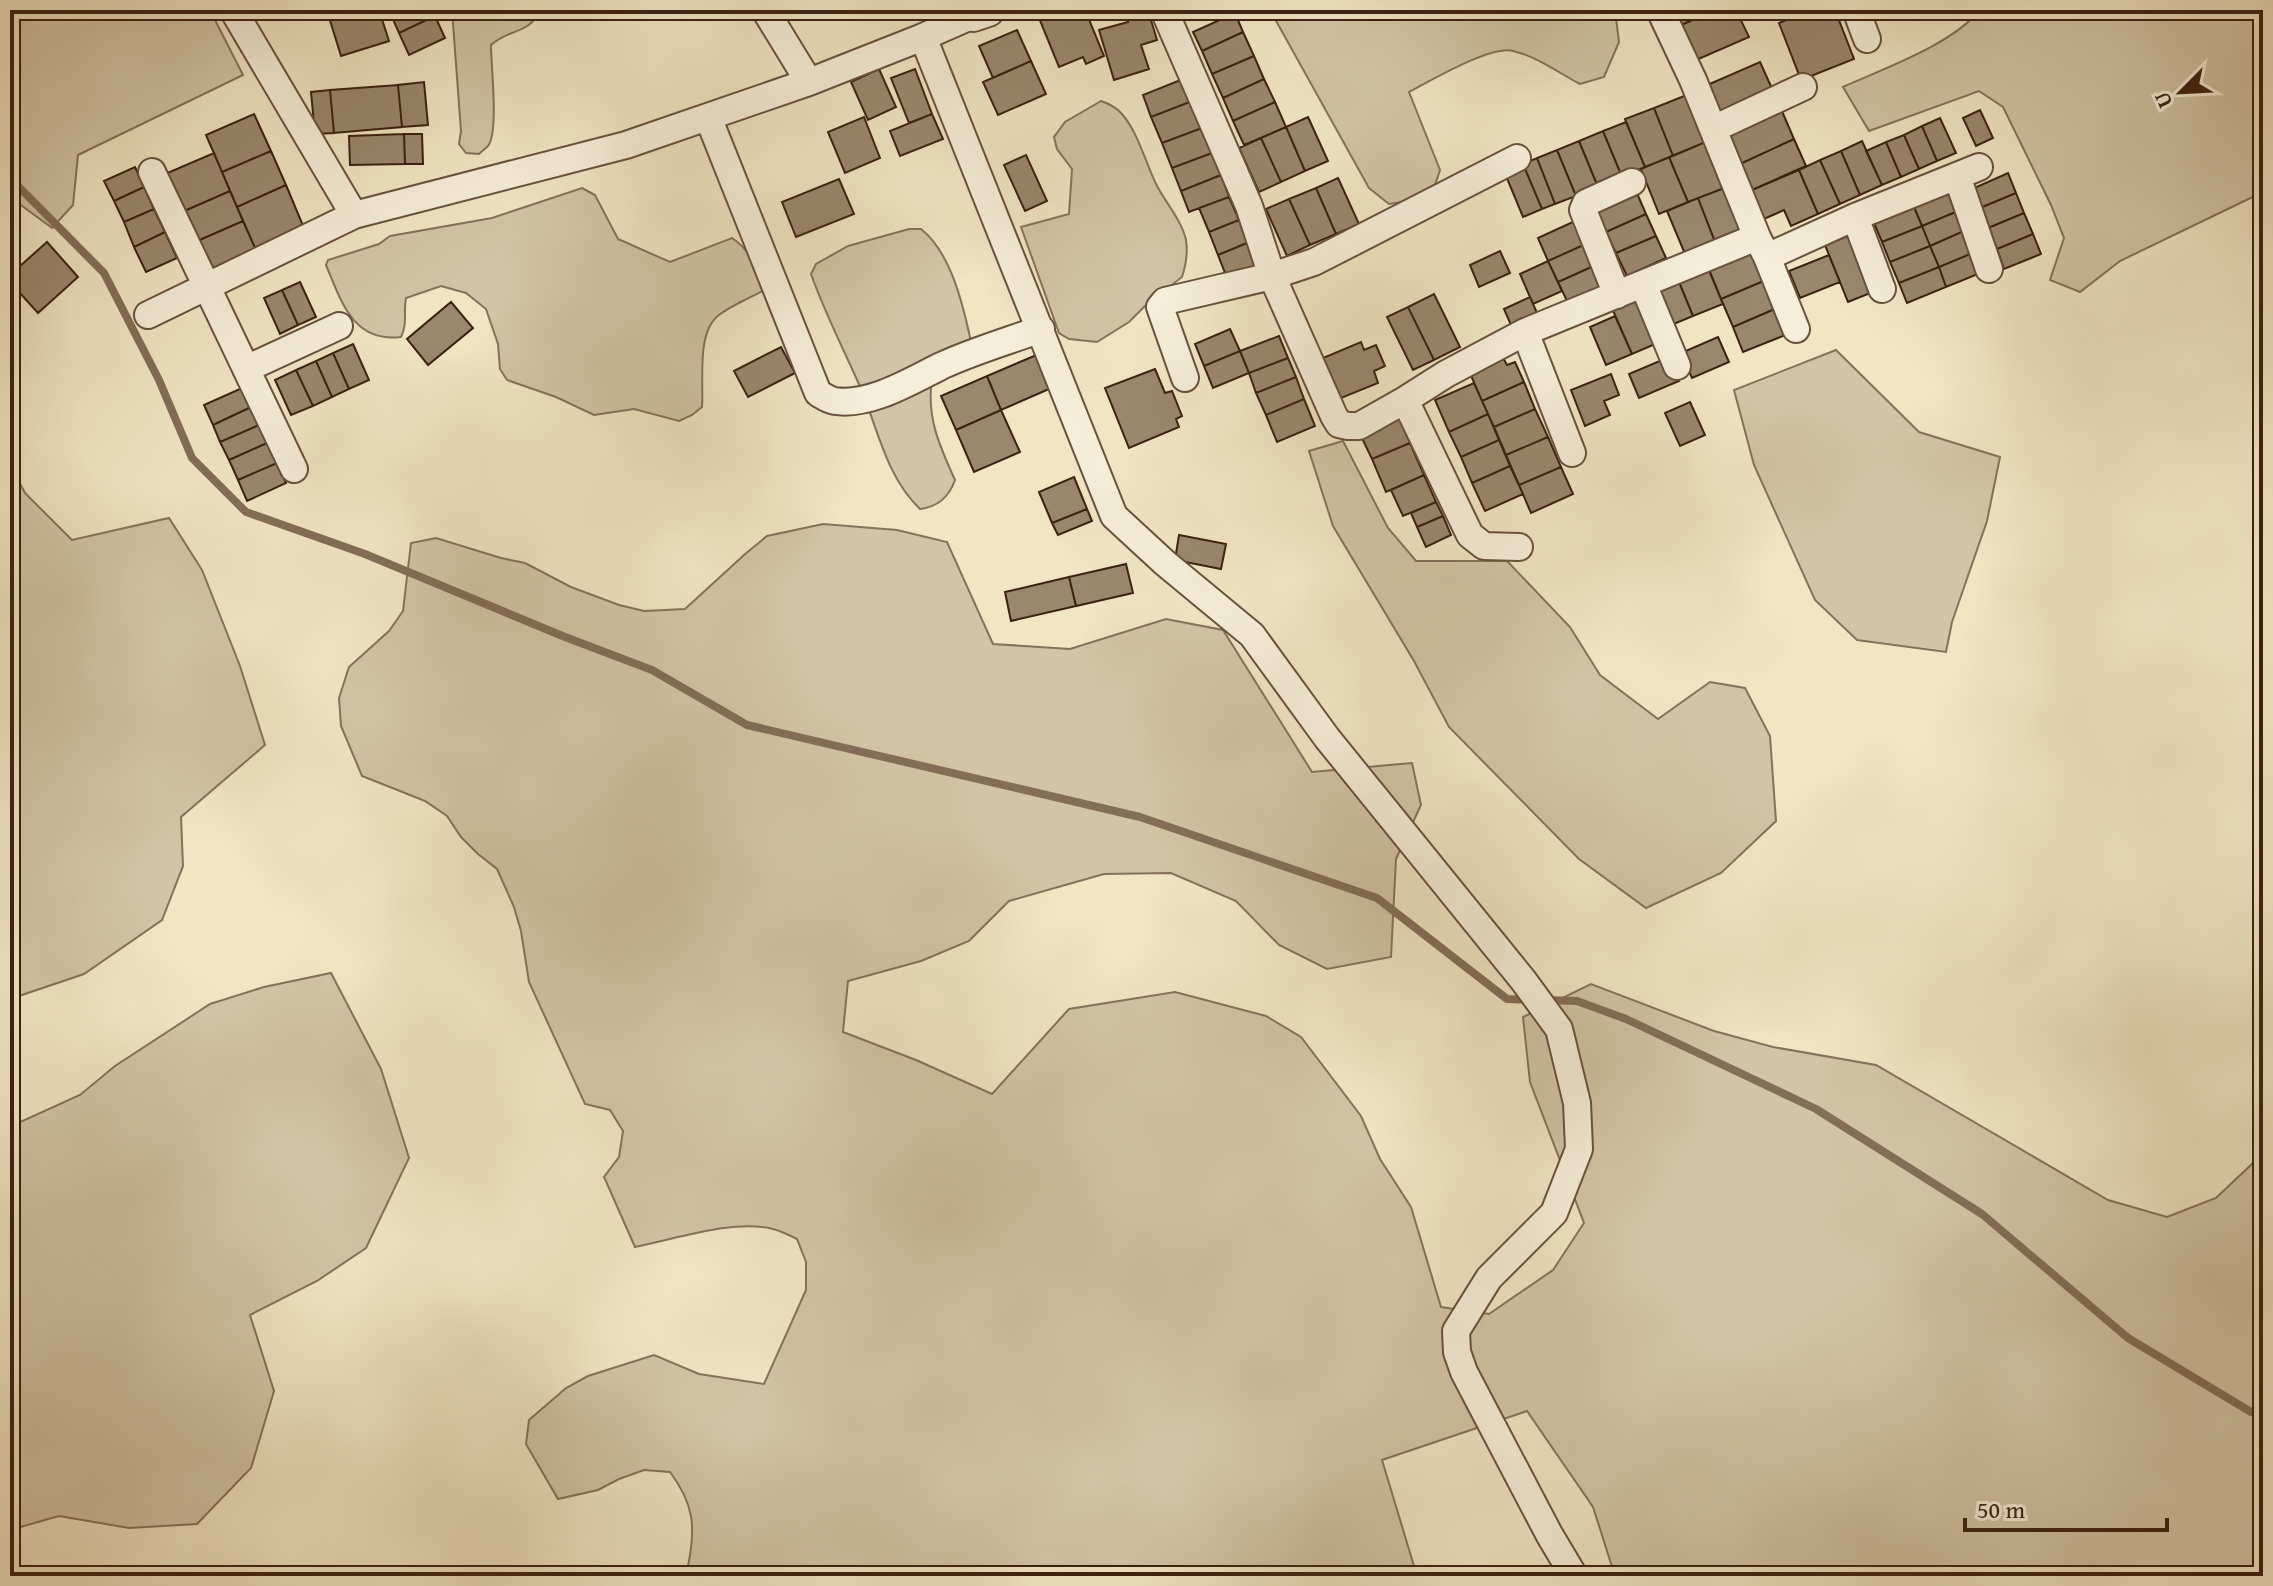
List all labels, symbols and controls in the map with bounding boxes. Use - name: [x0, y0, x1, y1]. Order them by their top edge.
- north arrow: [2141, 52, 2221, 132]
- text: U: [2145, 87, 2180, 113]
- scale bar: [1965, 1482, 2167, 1532]
- text: 50 m: [1977, 1492, 2025, 1527]

